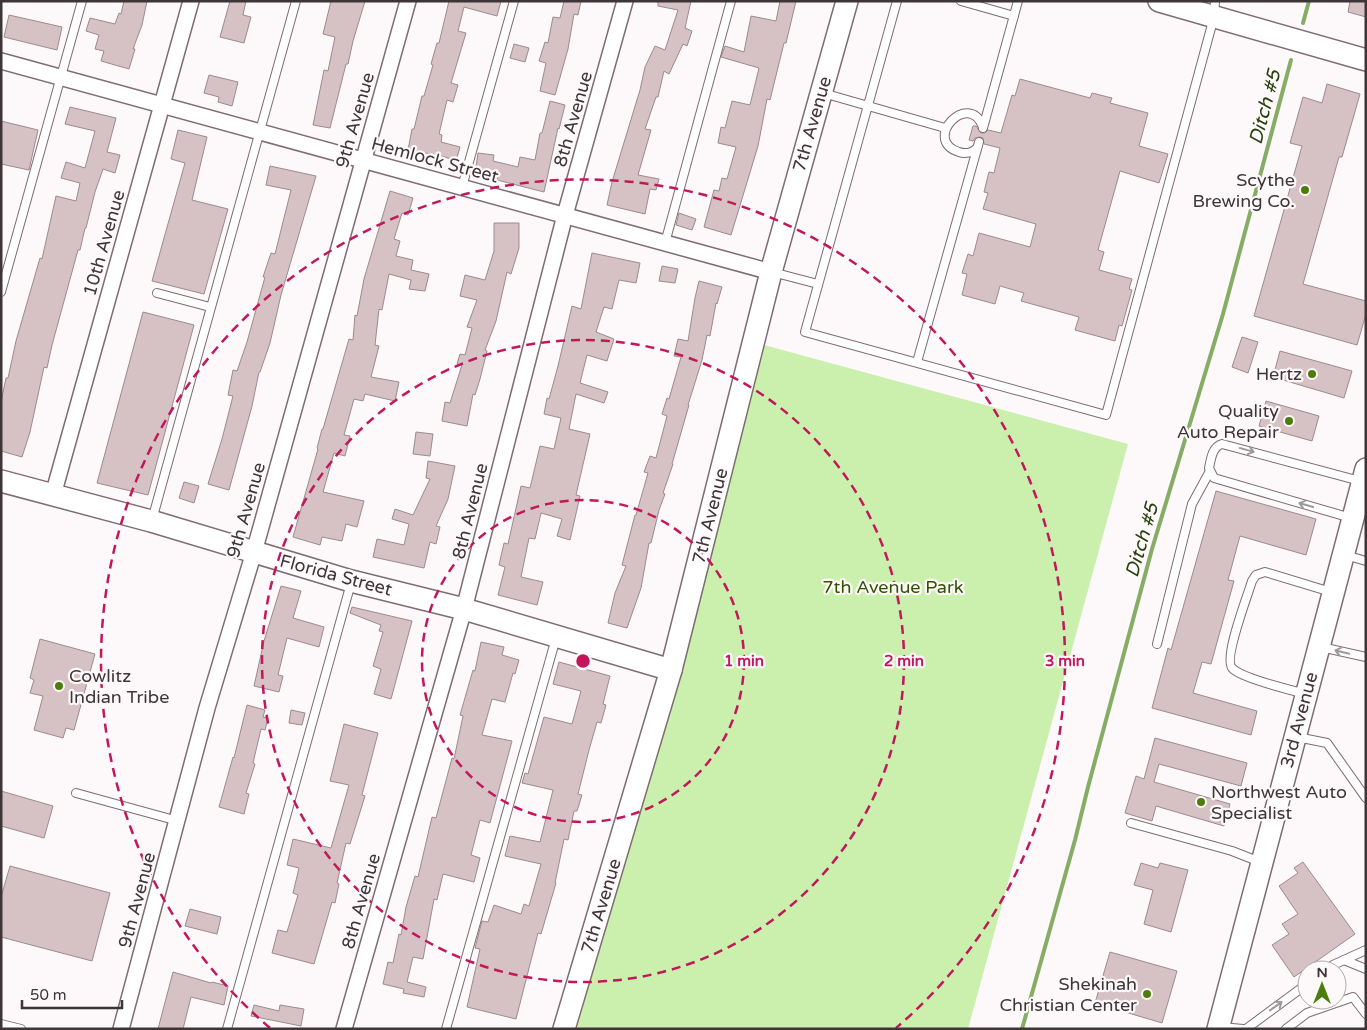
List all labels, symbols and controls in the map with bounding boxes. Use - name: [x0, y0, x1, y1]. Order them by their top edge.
- water label: Ditch #5: [1244, 66, 1286, 147]
- street label: 8th Avenue: [549, 69, 597, 169]
- street label: 9th Avenue: [331, 70, 379, 170]
- street label: 7th Avenue: [788, 74, 836, 174]
- street label: Hemlock Street: [369, 132, 501, 188]
- place label: Scythe Brewing Co.: [1193, 169, 1295, 212]
- marker: Scythe Brewing Co.: [1299, 184, 1311, 196]
- street label: 10th Avenue: [78, 187, 130, 299]
- place label: Hertz: [1256, 363, 1302, 385]
- marker: Hertz: [1306, 368, 1318, 380]
- place label: Quality Auto Repair: [1177, 400, 1279, 443]
- marker: Quality Auto Repair: [1283, 415, 1295, 427]
- one-way arrow: [1239, 446, 1255, 456]
- street label: 9th Avenue: [222, 460, 270, 560]
- street label: 8th Avenue: [447, 461, 493, 561]
- street label: 7th Avenue: [687, 466, 733, 566]
- water label: Ditch #5: [1121, 499, 1164, 580]
- one-way arrow: [1298, 499, 1314, 509]
- street label: Florida Street: [278, 549, 395, 601]
- park label: 7th Avenue Park: [822, 576, 964, 598]
- one-way arrow: [1335, 647, 1351, 656]
- centre of rings: [574, 652, 592, 670]
- text: 1 min: [724, 652, 764, 670]
- text: 2 min: [884, 652, 924, 670]
- text: 3 min: [1045, 652, 1085, 670]
- place label: Cowlitz Indian Tribe: [69, 665, 169, 708]
- street label: 3rd Avenue: [1276, 670, 1322, 770]
- marker: Cowlitz Indian Tribe: [53, 680, 65, 692]
- place label: Northwest Auto Specialist: [1211, 781, 1347, 824]
- marker: Northwest Auto Specialist: [1195, 796, 1207, 808]
- street label: 9th Avenue: [114, 850, 160, 950]
- street label: 8th Avenue: [337, 851, 385, 951]
- street label: 7th Avenue: [576, 856, 626, 956]
- north arrow: [1297, 960, 1347, 1010]
- text: N: [1316, 964, 1328, 981]
- place label: Shekinah Christian Center: [999, 973, 1137, 1016]
- scale bar: [22, 978, 122, 1010]
- text: 50 m: [30, 986, 67, 1004]
- marker: Shekinah Christian Center: [1141, 988, 1153, 1000]
- one-way arrow: [1269, 1001, 1283, 1011]

